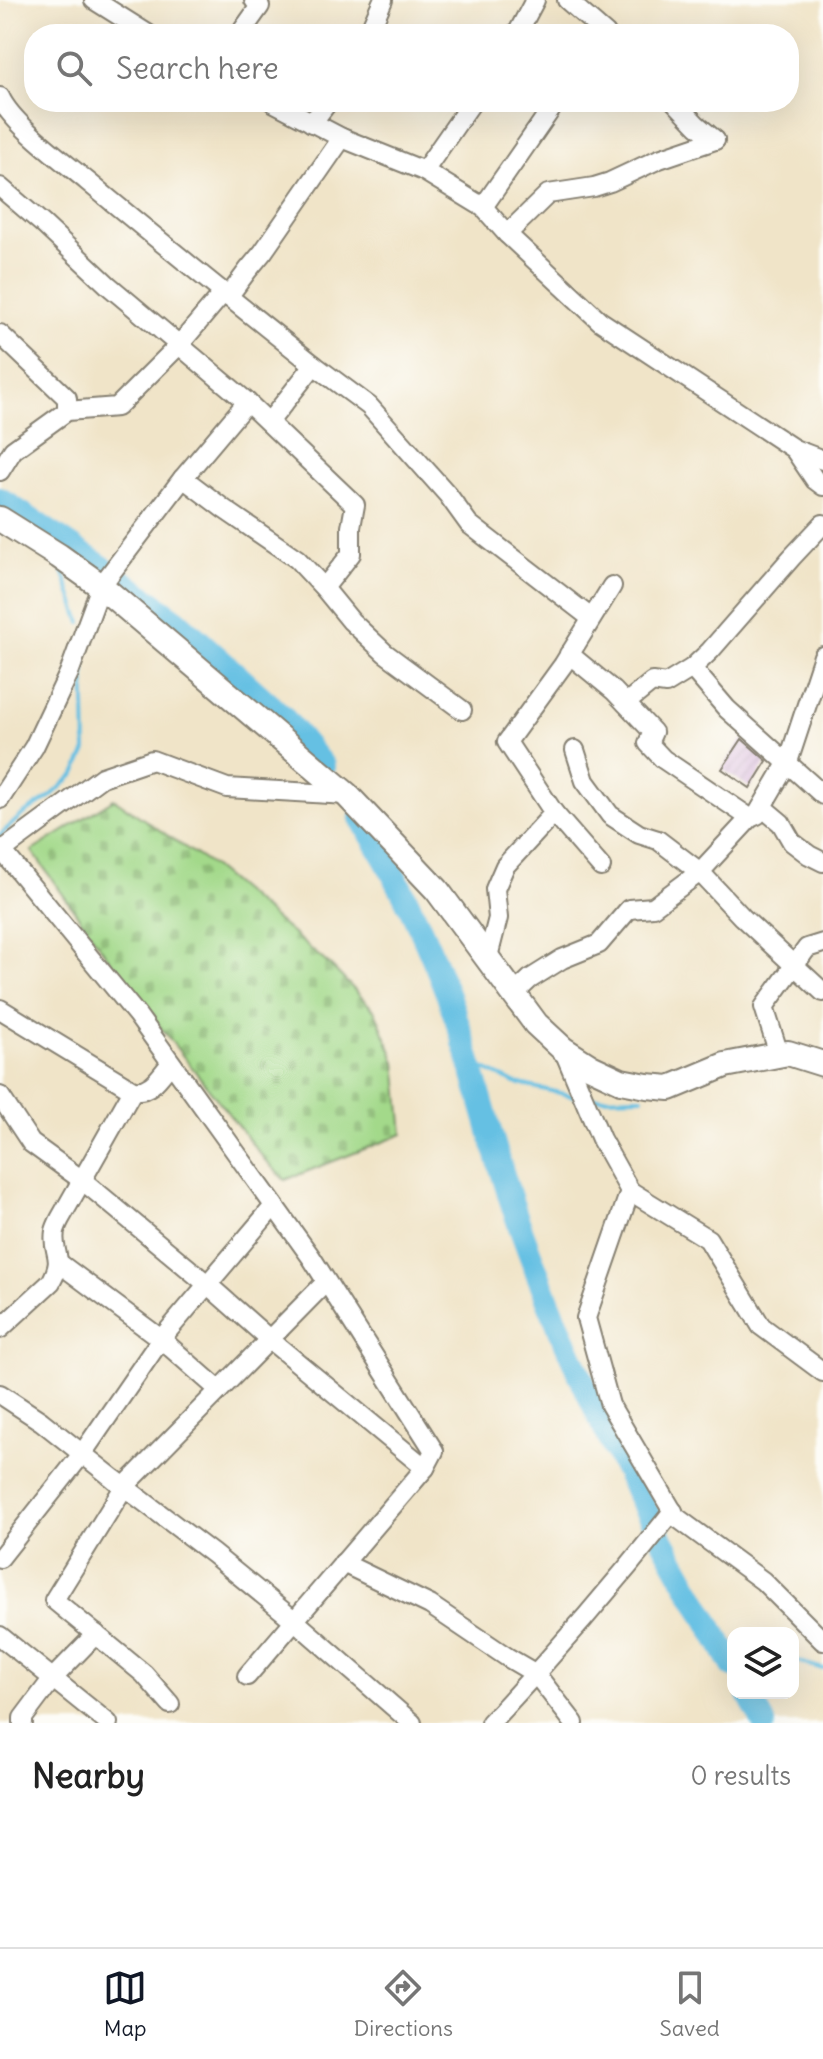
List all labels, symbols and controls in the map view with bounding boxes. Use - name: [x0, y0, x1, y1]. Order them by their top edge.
- search box: [24, 24, 799, 112]
- icon: search: [52, 46, 96, 90]
- text: Search here: [116, 49, 279, 87]
- map controls: [727, 1627, 799, 1699]
- button: layers: [727, 1627, 799, 1699]
- text: Nearby: [32, 1754, 145, 1797]
- text: 0 results: [690, 1759, 791, 1792]
- tab: Map: [103, 1966, 147, 2042]
- tab: Directions: [354, 1966, 453, 2042]
- tab: Saved: [659, 1966, 720, 2042]

